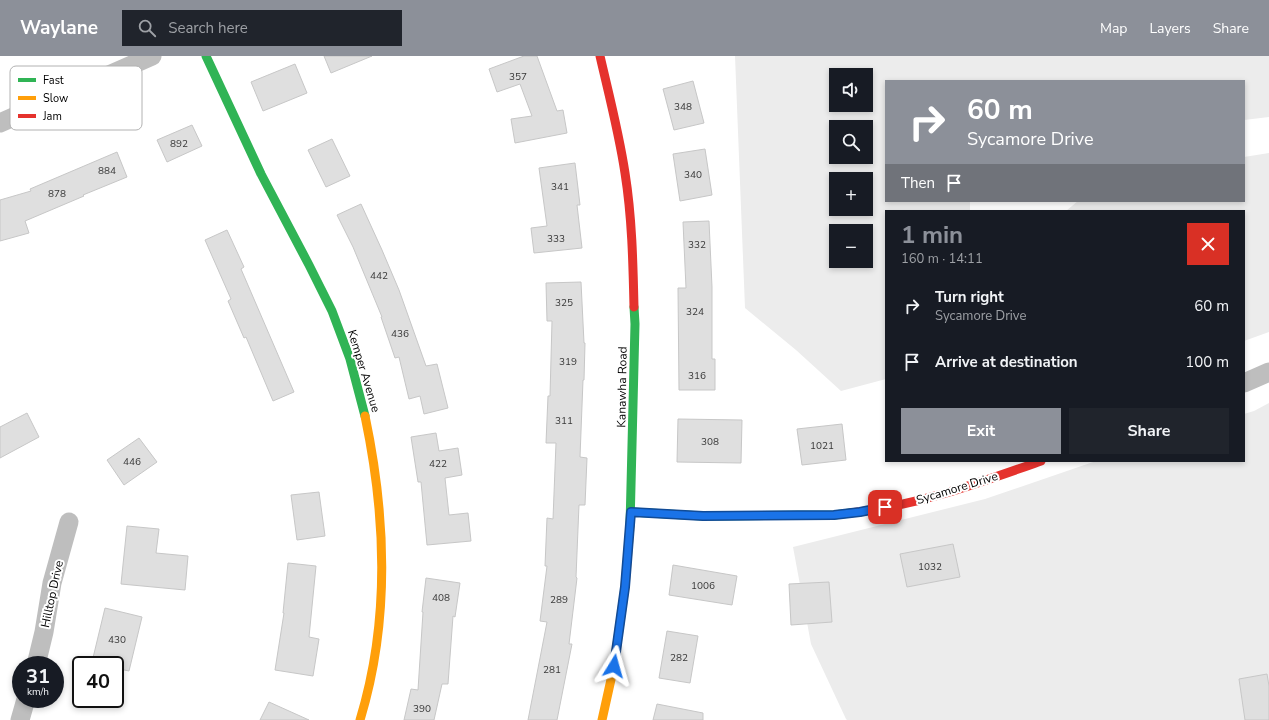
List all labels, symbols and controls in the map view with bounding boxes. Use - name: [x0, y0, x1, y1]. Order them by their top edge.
- search box: [122, 10, 402, 46]
- text: Waylane: [20, 15, 98, 41]
- icon: search: [136, 17, 158, 39]
- text: Search here: [168, 18, 248, 38]
- text: Map: [1100, 19, 1127, 38]
- text: Layers: [1149, 19, 1191, 38]
- text: Share: [1213, 19, 1249, 38]
- legend: [10, 66, 142, 130]
- map controls: [829, 68, 873, 268]
- button: sound: [829, 68, 873, 112]
- house number: 357: [509, 70, 527, 84]
- text: Fast: [43, 73, 64, 88]
- text: Slow: [43, 91, 68, 106]
- text: 60 m: [967, 91, 1033, 129]
- icon: right: [901, 96, 953, 148]
- house number: 348: [674, 100, 692, 114]
- text: Jam: [42, 109, 62, 124]
- button: search: [829, 120, 873, 164]
- text: Sycamore Drive: [967, 127, 1094, 151]
- house number: 892: [170, 137, 188, 151]
- house number: 884: [98, 164, 116, 178]
- house number: 340: [684, 168, 702, 182]
- button: +: [829, 172, 873, 216]
- icon: arrive: [943, 172, 965, 194]
- text: Then: [901, 173, 935, 193]
- house number: 341: [551, 180, 569, 194]
- house number: 878: [48, 187, 66, 201]
- text: 1 min: [901, 219, 963, 251]
- button: close: [1187, 223, 1229, 265]
- button: −: [829, 224, 873, 268]
- house number: 333: [547, 232, 565, 246]
- house number: 332: [688, 238, 706, 252]
- text: 160 m · 14:11: [901, 250, 983, 268]
- house number: 442: [370, 269, 388, 283]
- text: Turn right: [935, 287, 1004, 307]
- icon: right: [901, 295, 923, 317]
- house number: 325: [555, 296, 573, 310]
- text: 60 m: [1194, 296, 1229, 316]
- house number: 324: [686, 305, 704, 319]
- text: Sycamore Drive: [935, 307, 1026, 325]
- house number: 436: [391, 327, 409, 341]
- street label: Kemper Avenue: [344, 328, 384, 414]
- street label: Kanawha Road: [613, 346, 631, 428]
- icon: arrive: [901, 351, 923, 373]
- text: Arrive at destination: [935, 352, 1078, 372]
- text: 100 m: [1185, 352, 1229, 372]
- house number: 319: [559, 355, 577, 369]
- house number: 316: [688, 369, 706, 383]
- button: Exit: [901, 408, 1061, 454]
- button: Share: [1069, 408, 1229, 454]
- house number: 311: [555, 414, 573, 428]
- house number: 308: [701, 435, 719, 449]
- house number: 1021: [810, 439, 834, 453]
- house number: 446: [123, 455, 141, 469]
- house number: 422: [429, 457, 447, 471]
- street label: Sycamore Drive: [914, 468, 1000, 508]
- pin: [868, 490, 902, 524]
- icon: arrive: [874, 496, 896, 518]
- street label: Hilltop Drive: [37, 559, 67, 629]
- house number: 1032: [918, 560, 942, 574]
- house number: 1006: [691, 579, 715, 593]
- house number: 408: [432, 591, 450, 605]
- house number: 289: [550, 593, 568, 607]
- house number: 430: [108, 633, 126, 647]
- position arrow: [593, 645, 635, 687]
- house number: 282: [670, 651, 688, 665]
- speed limit sign: 40: [72, 656, 124, 708]
- text: 31: [26, 663, 50, 690]
- house number: 281: [543, 663, 561, 677]
- text: km/h: [27, 685, 49, 699]
- house number: 390: [413, 702, 431, 716]

